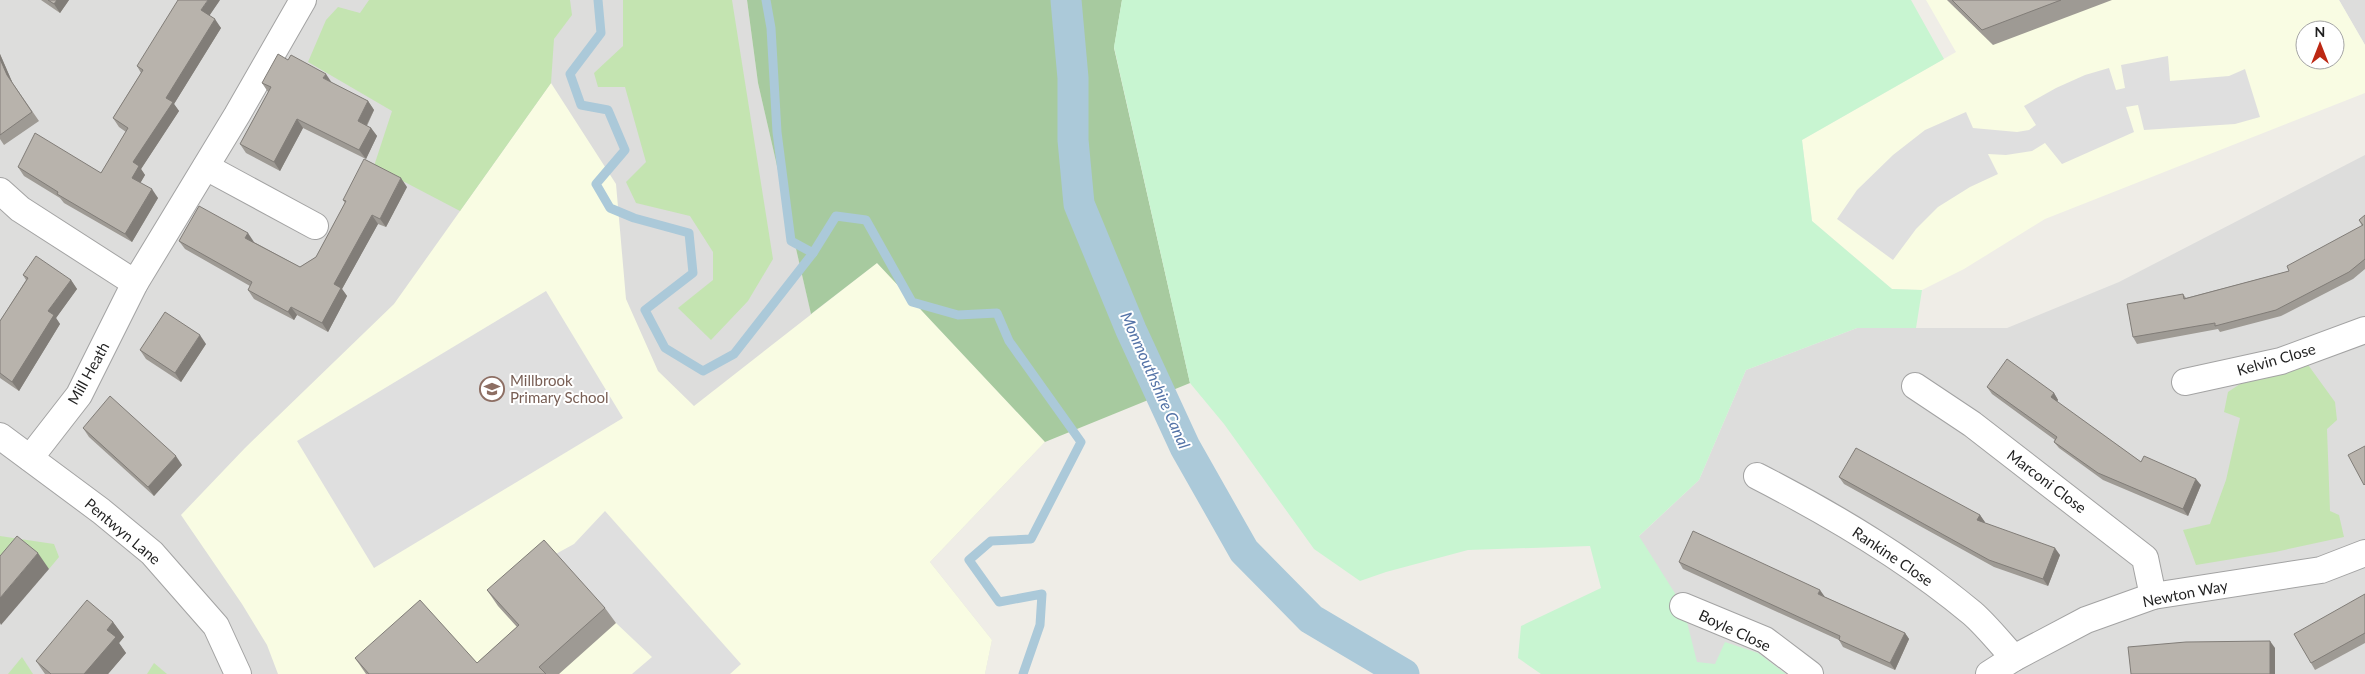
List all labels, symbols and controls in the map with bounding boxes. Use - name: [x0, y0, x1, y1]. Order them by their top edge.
- north arrow: [2295, 20, 2345, 70]
- text: N: [2315, 23, 2325, 40]
- water label: Monmouthshire Canal: [1117, 309, 1195, 452]
- street label: Mill Heath: [64, 339, 112, 407]
- street label: Kelvin Close: [2235, 339, 2317, 379]
- place label: Millbrook Primary School: [510, 371, 609, 406]
- school or university icon: Millbrook Primary School: [479, 376, 505, 402]
- street label: Marconi Close: [2004, 445, 2090, 517]
- street label: Pentwyn Lane: [81, 494, 165, 568]
- street label: Rankine Close: [1849, 523, 1937, 589]
- street label: Newton Way: [2141, 576, 2229, 610]
- street label: Boyle Close: [1696, 605, 1774, 655]

